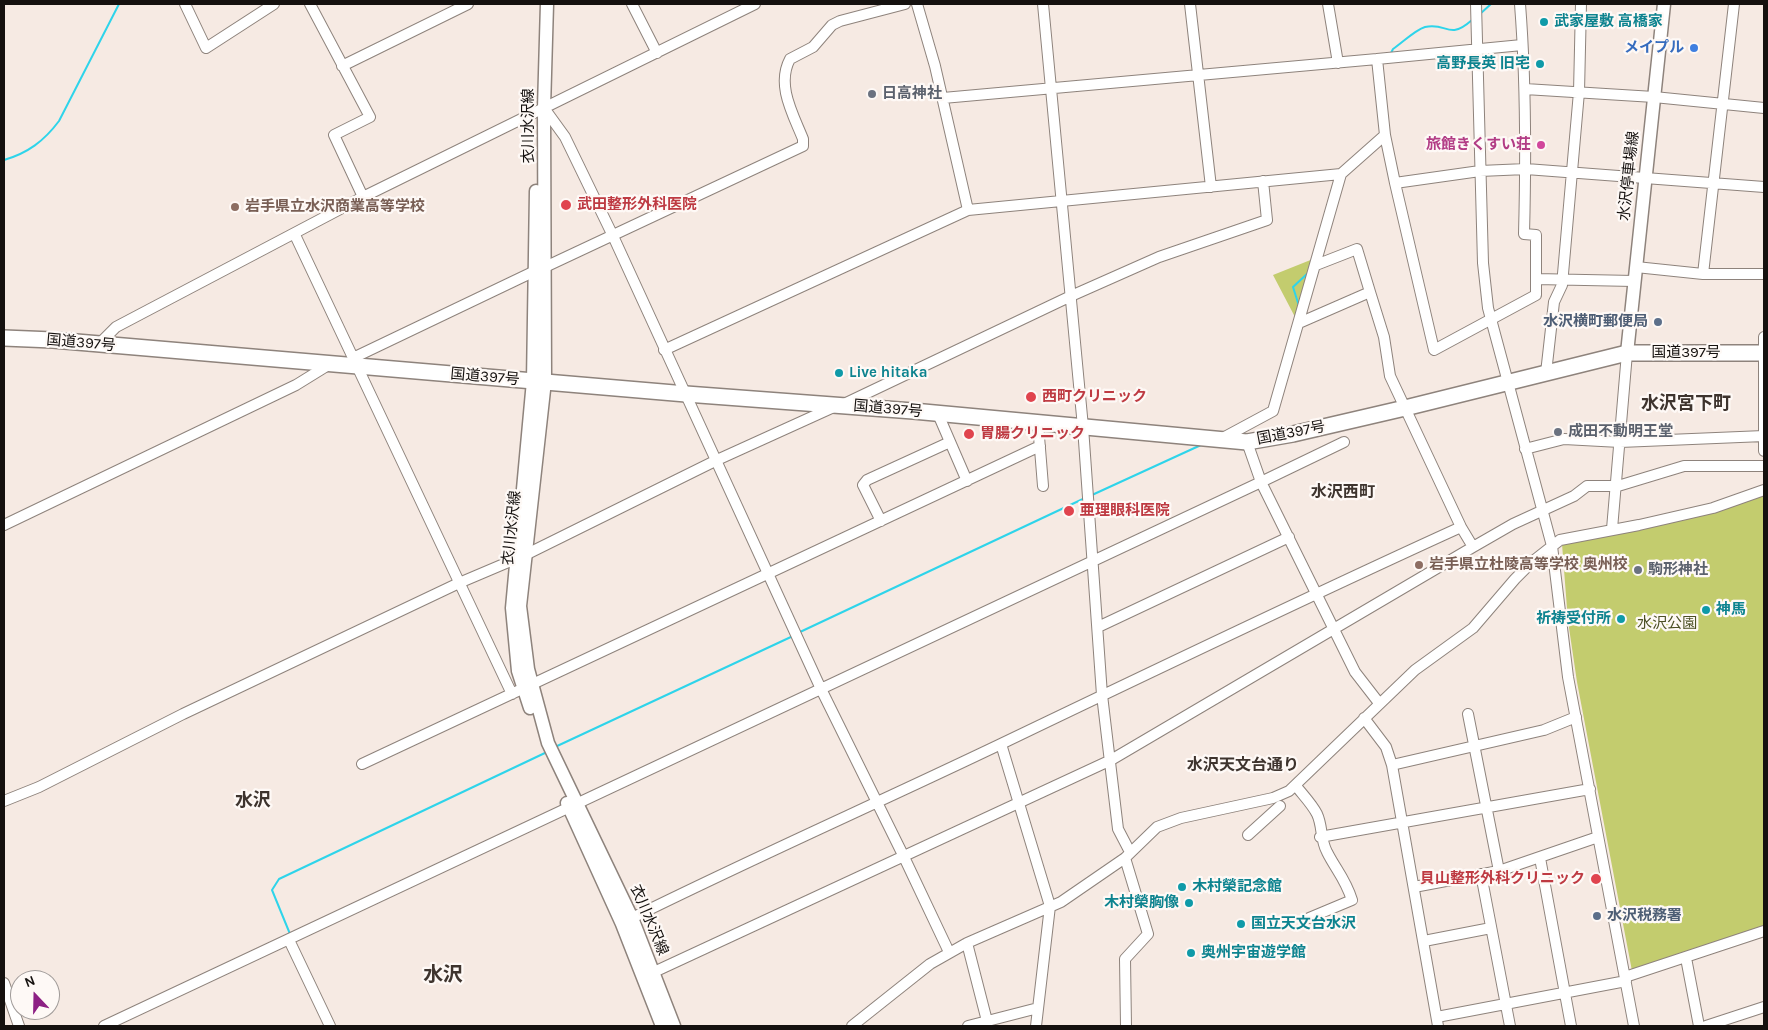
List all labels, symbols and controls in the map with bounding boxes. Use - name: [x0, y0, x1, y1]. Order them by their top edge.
- place label: 武家屋敷 高橋家: [1554, 13, 1663, 31]
- marker: 武家屋敷 高橋家: [1538, 16, 1550, 28]
- place label: メイプル: [1624, 39, 1684, 57]
- marker: メイプル: [1688, 42, 1700, 54]
- place label: 高野長英 旧宅: [1436, 55, 1530, 73]
- marker: 高野長英 旧宅: [1534, 58, 1546, 70]
- place label: 日高神社: [882, 85, 942, 103]
- marker: 日高神社: [866, 88, 878, 100]
- street label: 衣川水沢線: [520, 89, 538, 163]
- street label: 水沢停車場線: [1615, 130, 1643, 222]
- place label: 旅館きくすい荘: [1426, 136, 1531, 154]
- marker: 旅館きくすい荘: [1535, 139, 1547, 151]
- place label: 武田整形外科医院: [577, 196, 697, 214]
- place label: 岩手県立水沢商業高等学校: [245, 198, 425, 216]
- marker: 武田整形外科医院: [559, 198, 573, 212]
- marker: 岩手県立水沢商業高等学校: [229, 201, 241, 213]
- place label: 水沢横町郵便局: [1543, 313, 1648, 331]
- marker: 水沢横町郵便局: [1652, 316, 1664, 328]
- street label: 国道397号: [46, 331, 116, 355]
- street label: 国道397号: [1651, 344, 1721, 362]
- place label: Live hitaka: [849, 364, 927, 382]
- street label: 国道397号: [450, 365, 520, 389]
- marker: Live hitaka: [833, 367, 845, 379]
- place label: 西町クリニック: [1042, 388, 1147, 406]
- marker: 西町クリニック: [1024, 390, 1038, 404]
- district label: 水沢宮下町: [1641, 393, 1731, 415]
- street label: 国道397号: [853, 397, 923, 421]
- street label: 国道397号: [1255, 418, 1327, 448]
- place label: 成田不動明王堂: [1568, 423, 1673, 441]
- place label: 胃腸クリニック: [980, 425, 1085, 443]
- marker: 成田不動明王堂: [1552, 426, 1564, 438]
- marker: 胃腸クリニック: [962, 427, 976, 441]
- district label: 水沢西町: [1311, 482, 1375, 502]
- street label: 衣川水沢線: [499, 490, 525, 566]
- place label: 亜理眼科医院: [1080, 502, 1170, 520]
- marker: 亜理眼科医院: [1062, 504, 1076, 518]
- place label: 岩手県立杜陵高等学校 奥州校: [1429, 556, 1628, 574]
- marker: 岩手県立杜陵高等学校 奥州校: [1413, 559, 1425, 571]
- place label: 駒形神社: [1648, 561, 1708, 579]
- marker: 駒形神社: [1632, 564, 1644, 576]
- place label: 神馬: [1716, 601, 1746, 619]
- marker: 神馬: [1700, 604, 1712, 616]
- place label: 祈祷受付所: [1536, 610, 1611, 628]
- marker: 祈祷受付所: [1615, 613, 1627, 625]
- park label: 水沢公園: [1637, 615, 1697, 633]
- district label: 水沢天文台通り: [1187, 755, 1299, 775]
- district label: 水沢: [235, 790, 271, 812]
- place label: 貝山整形外科クリニック: [1420, 870, 1585, 888]
- marker: 貝山整形外科クリニック: [1589, 872, 1603, 886]
- place label: 木村榮記念館: [1192, 878, 1282, 896]
- marker: 木村榮記念館: [1176, 881, 1188, 893]
- street label: 衣川水沢線: [626, 882, 672, 958]
- place label: 木村榮胸像: [1104, 894, 1179, 912]
- marker: 木村榮胸像: [1183, 897, 1195, 909]
- place label: 水沢税務署: [1607, 907, 1682, 925]
- marker: 水沢税務署: [1591, 910, 1603, 922]
- place label: 国立天文台水沢: [1251, 915, 1356, 933]
- marker: 国立天文台水沢: [1235, 918, 1247, 930]
- place label: 奥州宇宙遊学館: [1201, 944, 1306, 962]
- marker: 奥州宇宙遊学館: [1185, 947, 1197, 959]
- district label: 水沢: [423, 963, 463, 987]
- north arrow: [10, 970, 60, 1020]
- text: N: [22, 972, 38, 991]

